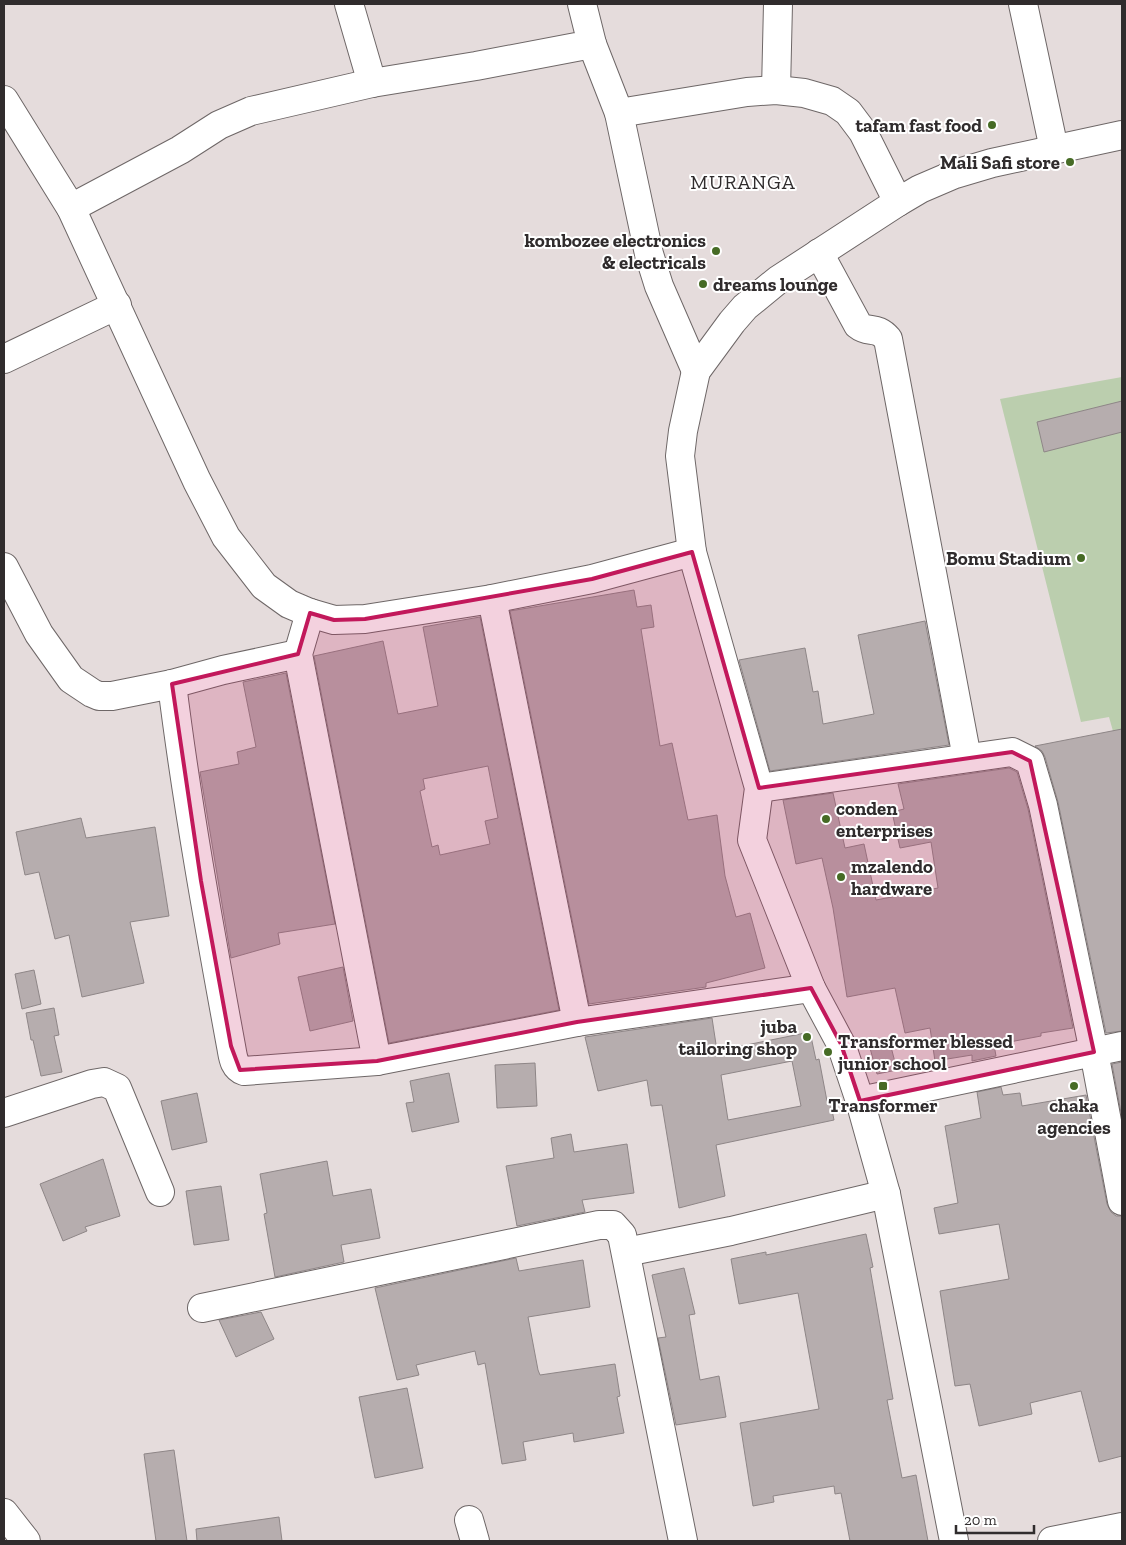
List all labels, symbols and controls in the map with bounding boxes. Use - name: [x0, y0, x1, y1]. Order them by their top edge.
- place label: tafam fast food: [855, 114, 982, 137]
- marker: tafam fast food: [986, 119, 998, 131]
- place label: Mali Safi store: [940, 151, 1060, 174]
- marker: Mali Safi store: [1064, 156, 1076, 168]
- district label: MURANGA: [690, 170, 796, 194]
- place label: kombozee electronics & electricals: [524, 229, 706, 274]
- marker: kombozee electronics & electricals: [710, 245, 722, 257]
- place label: dreams lounge: [713, 273, 838, 296]
- marker: dreams lounge: [697, 278, 709, 290]
- place label: Bomu Stadium: [946, 547, 1071, 570]
- marker: Bomu Stadium: [1075, 552, 1087, 564]
- place label: conden enterprises: [836, 797, 933, 842]
- marker: conden enterprises: [820, 813, 832, 825]
- place label: mzalendo hardware: [851, 855, 933, 900]
- marker: mzalendo hardware: [835, 871, 847, 883]
- place label: juba tailoring shop: [679, 1015, 797, 1060]
- place label: Transformer blessed junior school: [837, 1030, 1013, 1075]
- marker: juba tailoring shop: [801, 1031, 813, 1043]
- marker: Transformer blessed junior school: [822, 1046, 834, 1058]
- marker: Transformer: [877, 1080, 889, 1092]
- marker: chaka agencies: [1068, 1080, 1080, 1092]
- place label: Transformer: [828, 1094, 938, 1117]
- place label: chaka agencies: [1037, 1094, 1111, 1139]
- scale bar: [956, 1502, 1034, 1534]
- text: 20 m: [964, 1511, 997, 1529]

